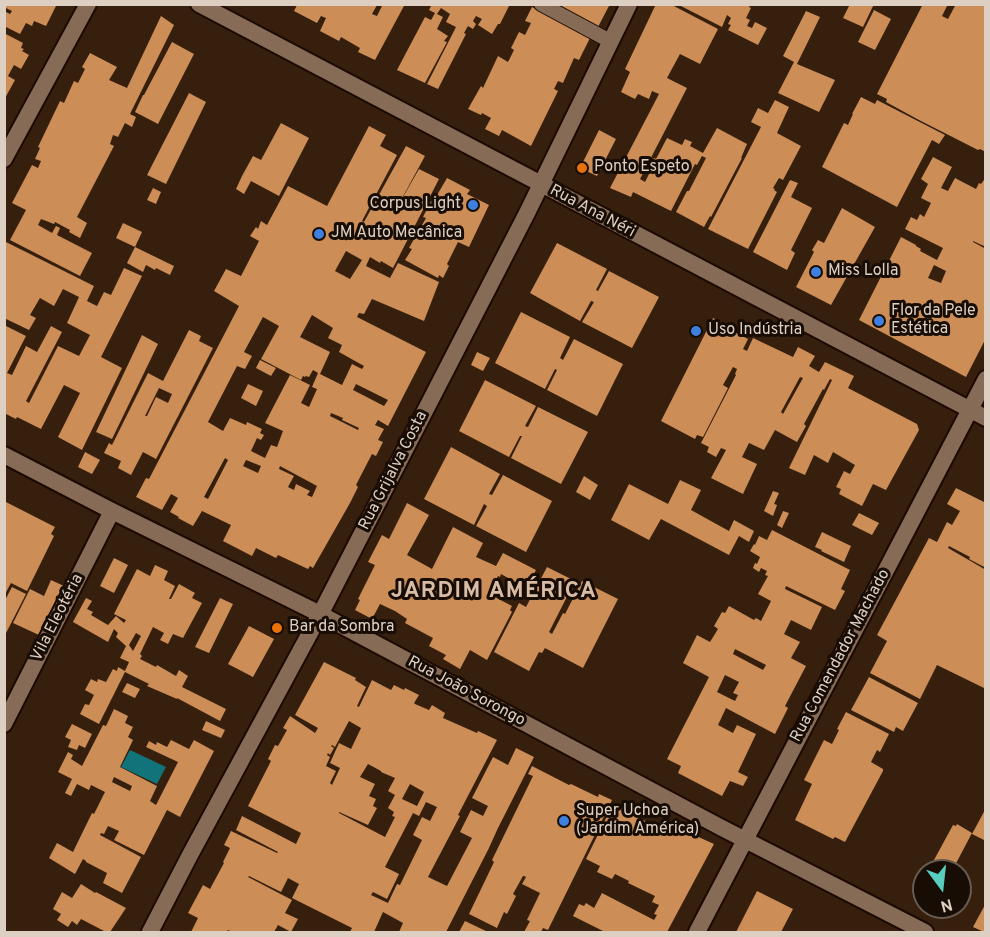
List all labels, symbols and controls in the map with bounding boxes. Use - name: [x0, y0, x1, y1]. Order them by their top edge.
- place label: Ponto Espeto: [594, 158, 690, 178]
- marker: Ponto Espeto: [575, 161, 589, 175]
- street label: Rua Ana Néri: [546, 181, 638, 243]
- place label: Corpus Light: [369, 195, 461, 215]
- marker: Corpus Light: [466, 198, 480, 212]
- place label: JM Auto Mecânica: [331, 224, 462, 244]
- marker: JM Auto Mecânica: [312, 227, 326, 241]
- place label: Miss Lolla: [828, 262, 898, 282]
- marker: Miss Lolla: [809, 265, 823, 279]
- place label: Flor da Pele Estética: [891, 302, 976, 340]
- marker: Flor da Pele Estética: [872, 314, 886, 328]
- place label: Uso Indústria: [708, 321, 802, 341]
- marker: Uso Indústria: [689, 324, 703, 338]
- street label: Rua Grijalva Costa: [356, 408, 432, 534]
- street label: Rua Comendador Machado: [787, 566, 895, 746]
- street label: Vila Eleotéria: [28, 571, 88, 665]
- district label: JARDIM AMÉRICA: [391, 580, 597, 606]
- place label: Bar da Sombra: [289, 618, 394, 638]
- marker: Bar da Sombra: [270, 621, 284, 635]
- street label: Rua João Sorongo: [404, 653, 528, 731]
- place label: Super Uchoa (Jardim América): [576, 802, 699, 840]
- marker: Super Uchoa (Jardim América): [557, 814, 571, 828]
- north arrow: [912, 859, 972, 919]
- text: N: [938, 893, 954, 916]

